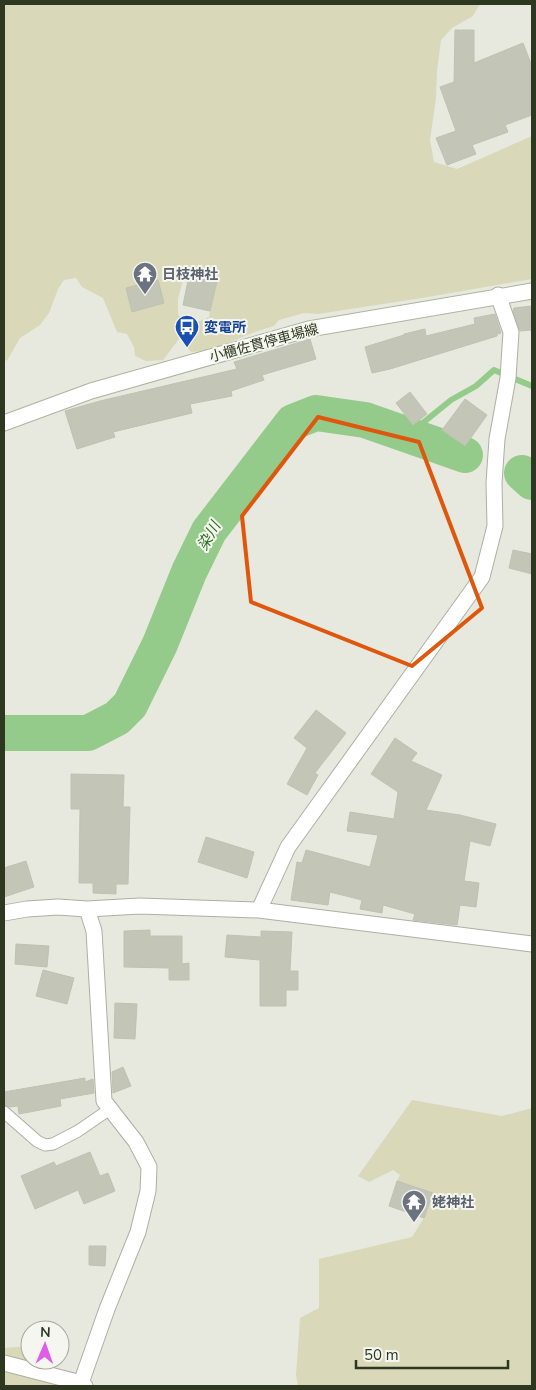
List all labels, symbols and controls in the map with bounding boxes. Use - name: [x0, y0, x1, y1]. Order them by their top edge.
- temple icon: 日枝神社: [132, 261, 158, 295]
- place label: 日枝神社: [162, 265, 218, 284]
- bus stop icon: 変電所: [174, 314, 200, 348]
- place label: 変電所: [204, 318, 246, 337]
- street label: 小櫃佐貫停車場線: [207, 319, 321, 367]
- water label: 染川: [193, 516, 226, 554]
- temple icon: 姥神社: [401, 1189, 427, 1223]
- place label: 姥神社: [432, 1193, 474, 1212]
- north arrow: [20, 1320, 70, 1370]
- text: N: [40, 1323, 51, 1342]
- scale bar: [356, 1338, 508, 1370]
- text: 50 m: [364, 1345, 399, 1365]

